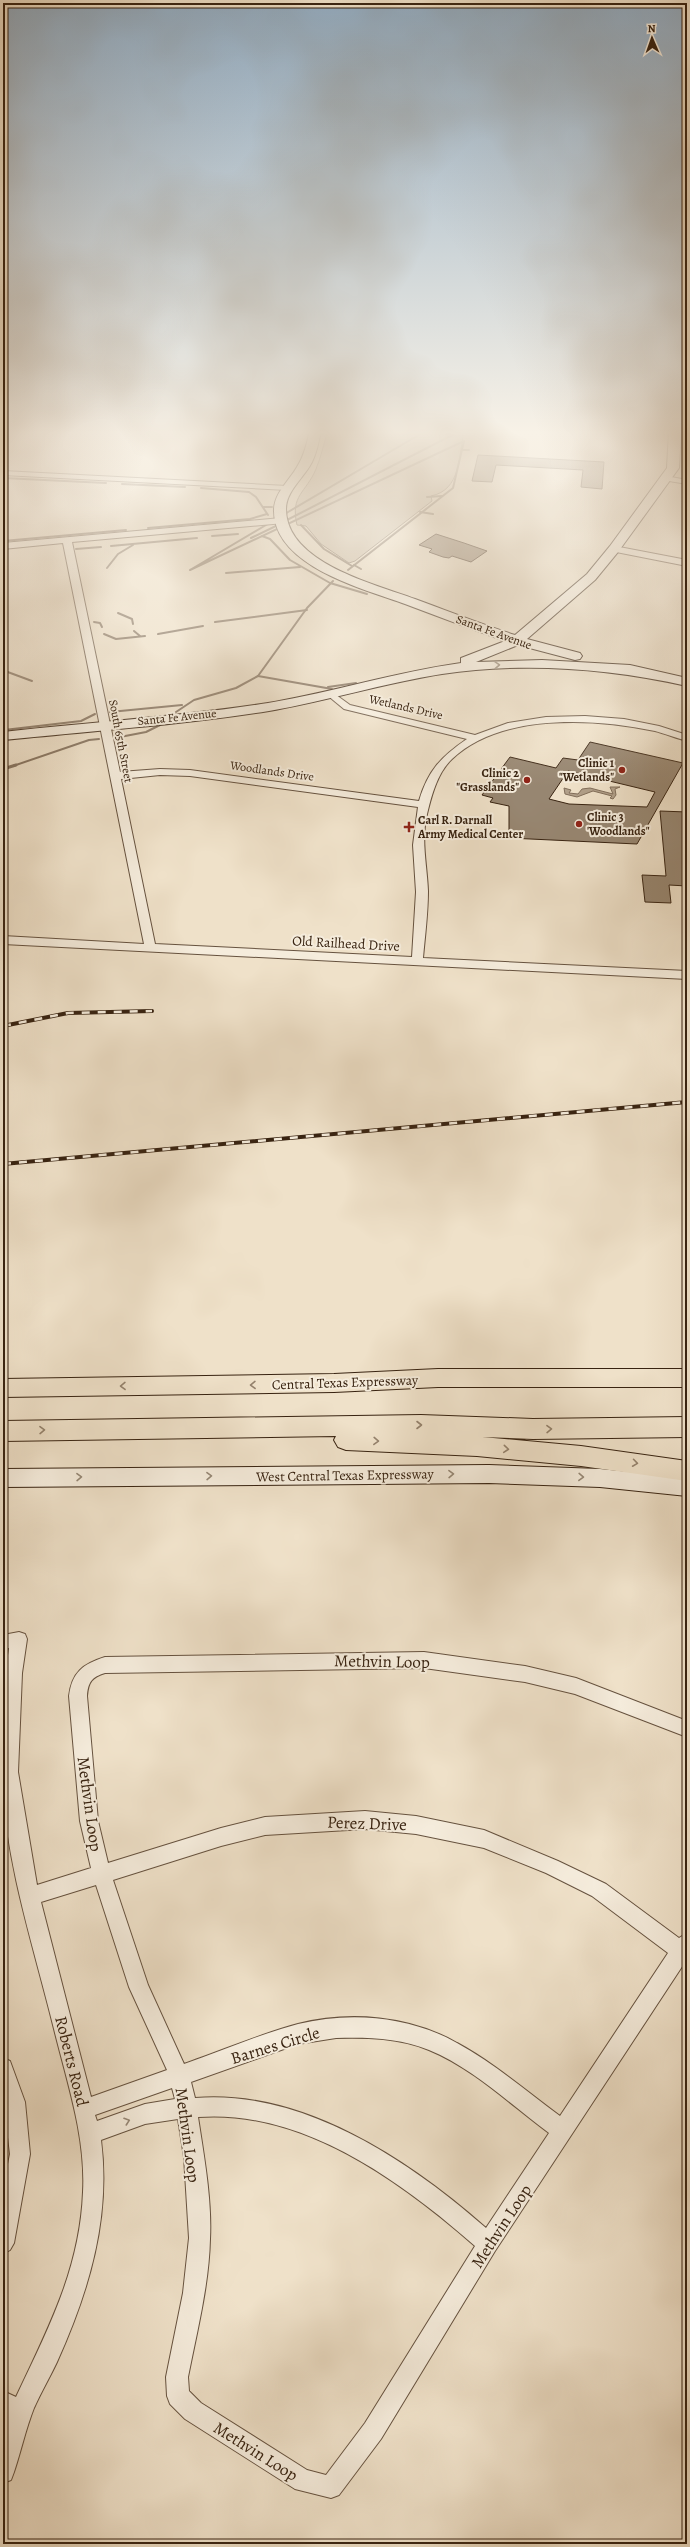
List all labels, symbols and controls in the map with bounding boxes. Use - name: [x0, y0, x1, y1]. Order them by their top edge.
- north arrow: [632, 18, 672, 58]
- text: N: [647, 21, 656, 36]
- street label: Santa Fe Avenue: [454, 611, 534, 653]
- one-way arrow: [494, 661, 500, 669]
- street label: Wetlands Drive: [367, 691, 444, 723]
- street label: South 65th Street: [105, 698, 137, 784]
- street label: Santa Fe Avenue: [137, 705, 217, 729]
- place label: Clinic 1 "Wetlands": [559, 755, 615, 785]
- street label: Woodlands Drive: [228, 757, 315, 785]
- place label: Clinic 2 "Grasslands": [456, 765, 519, 795]
- marker: Clinic 1 "Wetlands": [617, 765, 627, 775]
- marker: Clinic 2 "Grasslands": [522, 775, 532, 785]
- place label: Clinic 3 'Woodlands": [587, 809, 650, 839]
- place label: Carl R. Darnall Army Medical Center: [417, 812, 523, 842]
- marker: Clinic 3 'Woodlands": [574, 819, 584, 829]
- marker: Carl R. Darnall Army Medical Center: [403, 821, 415, 833]
- street label: Old Railhead Drive: [292, 931, 400, 956]
- street label: Central Texas Expressway: [272, 1370, 419, 1395]
- one-way arrow: [250, 1380, 256, 1389]
- one-way arrow: [120, 1382, 126, 1390]
- one-way arrow: [416, 1421, 422, 1429]
- one-way arrow: [546, 1424, 552, 1433]
- one-way arrow: [39, 1426, 45, 1434]
- one-way arrow: [373, 1437, 379, 1445]
- one-way arrow: [503, 1444, 509, 1453]
- one-way arrow: [632, 1458, 638, 1467]
- street label: West Central Texas Expressway: [255, 1464, 435, 1487]
- one-way arrow: [448, 1470, 454, 1478]
- one-way arrow: [206, 1472, 212, 1480]
- one-way arrow: [76, 1473, 82, 1481]
- one-way arrow: [578, 1473, 584, 1482]
- street label: Methvin Loop: [334, 1649, 430, 1674]
- street label: Methvin Loop: [71, 1755, 108, 1853]
- street label: Perez Drive: [327, 1811, 407, 1836]
- street label: Roberts Road: [49, 2014, 94, 2110]
- street label: Barnes Circle: [228, 2021, 323, 2070]
- street label: Methvin Loop: [169, 2086, 206, 2184]
- one-way arrow: [123, 2118, 130, 2126]
- street label: Methvin Loop: [466, 2180, 537, 2273]
- street label: Methvin Loop: [209, 2416, 302, 2487]

